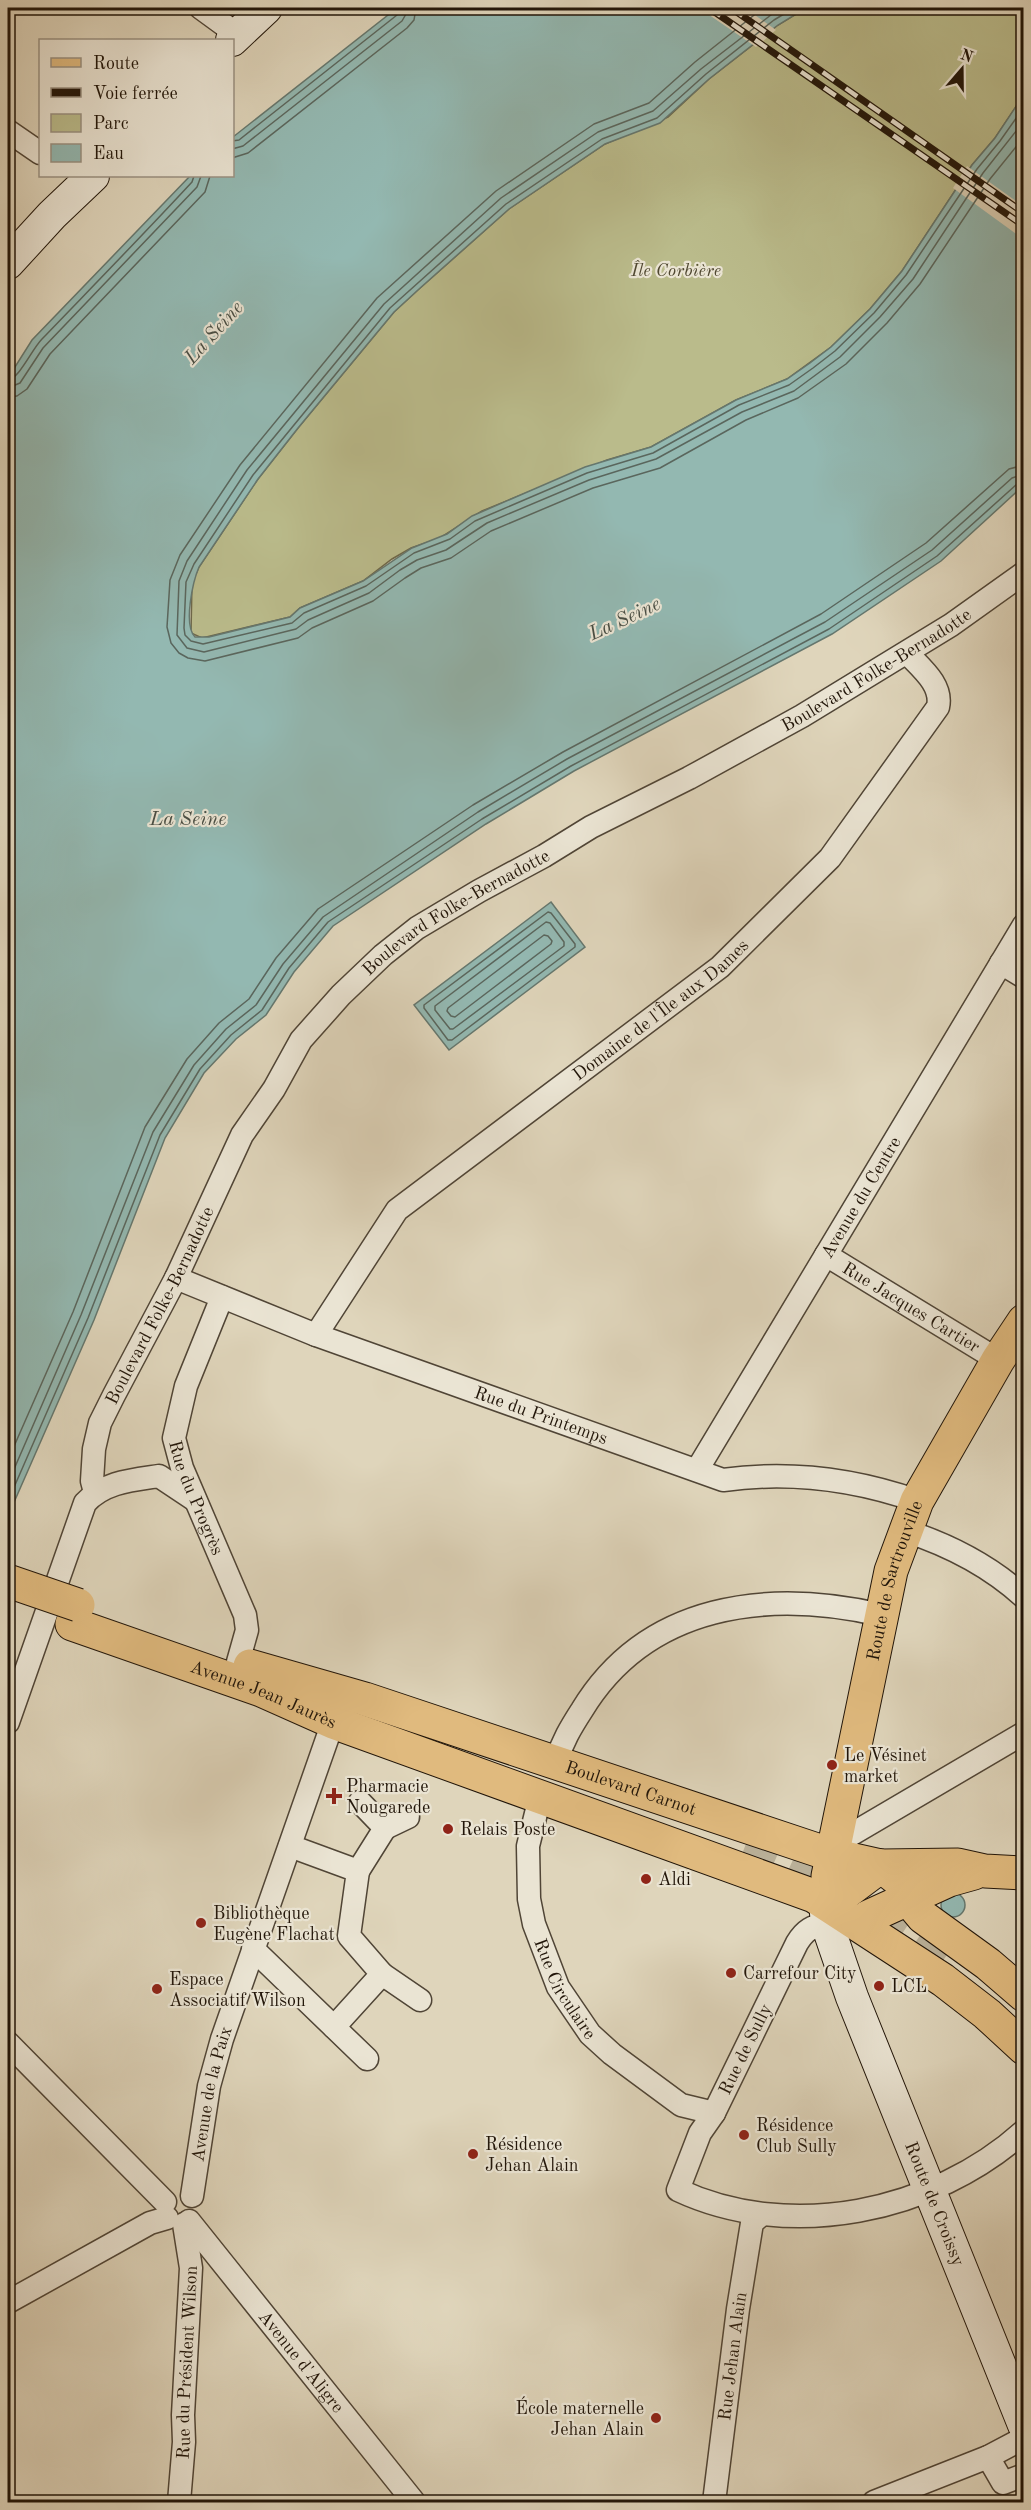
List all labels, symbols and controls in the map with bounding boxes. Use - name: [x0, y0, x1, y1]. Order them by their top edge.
- legend: [39, 39, 234, 177]
- north arrow: [932, 39, 992, 99]
- text: N: [958, 47, 976, 67]
- text: Route: [93, 55, 139, 73]
- text: Voie ferrée: [93, 85, 178, 103]
- text: Parc: [93, 115, 129, 133]
- text: Eau: [93, 145, 124, 163]
- park label: Île Corbière: [630, 260, 721, 280]
- water label: La Seine: [181, 298, 248, 369]
- water label: La Seine: [585, 595, 664, 646]
- street label: Boulevard Folke-Bernadotte: [779, 606, 975, 735]
- water label: La Seine: [149, 810, 226, 830]
- street label: Boulevard Folke-Bernadotte: [359, 847, 553, 979]
- street label: Domaine de l'Île aux Dames: [570, 936, 753, 1084]
- street label: Avenue du Centre: [818, 1134, 905, 1262]
- street label: Boulevard Folke-Bernadotte: [103, 1204, 218, 1407]
- street label: Rue Jacques Cartier: [839, 1259, 983, 1357]
- street label: Rue du Printemps: [472, 1384, 610, 1448]
- street label: Rue du Progrès: [165, 1439, 226, 1558]
- street label: Route de Sartrouville: [865, 1498, 926, 1663]
- street label: Avenue Jean Jaurès: [188, 1658, 339, 1732]
- place label: Le Vésinet market: [844, 1747, 927, 1786]
- marker: Le Vésinet market: [825, 1758, 839, 1772]
- street label: Boulevard Carnot: [563, 1759, 699, 1819]
- place label: Pharmacie Nougarede: [346, 1778, 430, 1817]
- marker: Pharmacie Nougarede: [327, 1789, 341, 1803]
- place label: Relais Poste: [460, 1821, 555, 1839]
- marker: Relais Poste: [441, 1822, 455, 1836]
- place label: Aldi: [658, 1871, 691, 1889]
- marker: Aldi: [639, 1872, 653, 1886]
- place label: Bibliothèque Eugène Flachat: [213, 1905, 335, 1944]
- marker: Bibliothèque Eugène Flachat: [194, 1916, 208, 1930]
- street label: Rue Circulaire: [530, 1936, 599, 2043]
- place label: Carrefour City: [743, 1965, 857, 1983]
- marker: Carrefour City: [724, 1966, 738, 1980]
- place label: Espace Associatif Wilson: [169, 1971, 306, 2010]
- place label: LCL: [891, 1978, 927, 1996]
- marker: LCL: [872, 1979, 886, 1993]
- marker: Espace Associatif Wilson: [150, 1982, 164, 1996]
- street label: Rue de Sully: [716, 2001, 776, 2098]
- street label: Avenue de la Paix: [189, 2024, 236, 2163]
- place label: Résidence Club Sully: [756, 2117, 837, 2156]
- marker: Résidence Club Sully: [737, 2128, 751, 2142]
- place label: Résidence Jehan Alain: [485, 2136, 579, 2175]
- street label: Route de Croissy: [901, 2139, 967, 2269]
- marker: Résidence Jehan Alain: [466, 2147, 480, 2161]
- street label: Rue du Président Wilson: [175, 2265, 201, 2460]
- street label: Rue Jehan Alain: [716, 2290, 751, 2422]
- street label: Avenue d'Aligre: [255, 2308, 347, 2417]
- place label: École maternelle Jehan Alain: [515, 2396, 644, 2439]
- marker: École maternelle Jehan Alain: [649, 2411, 663, 2425]

